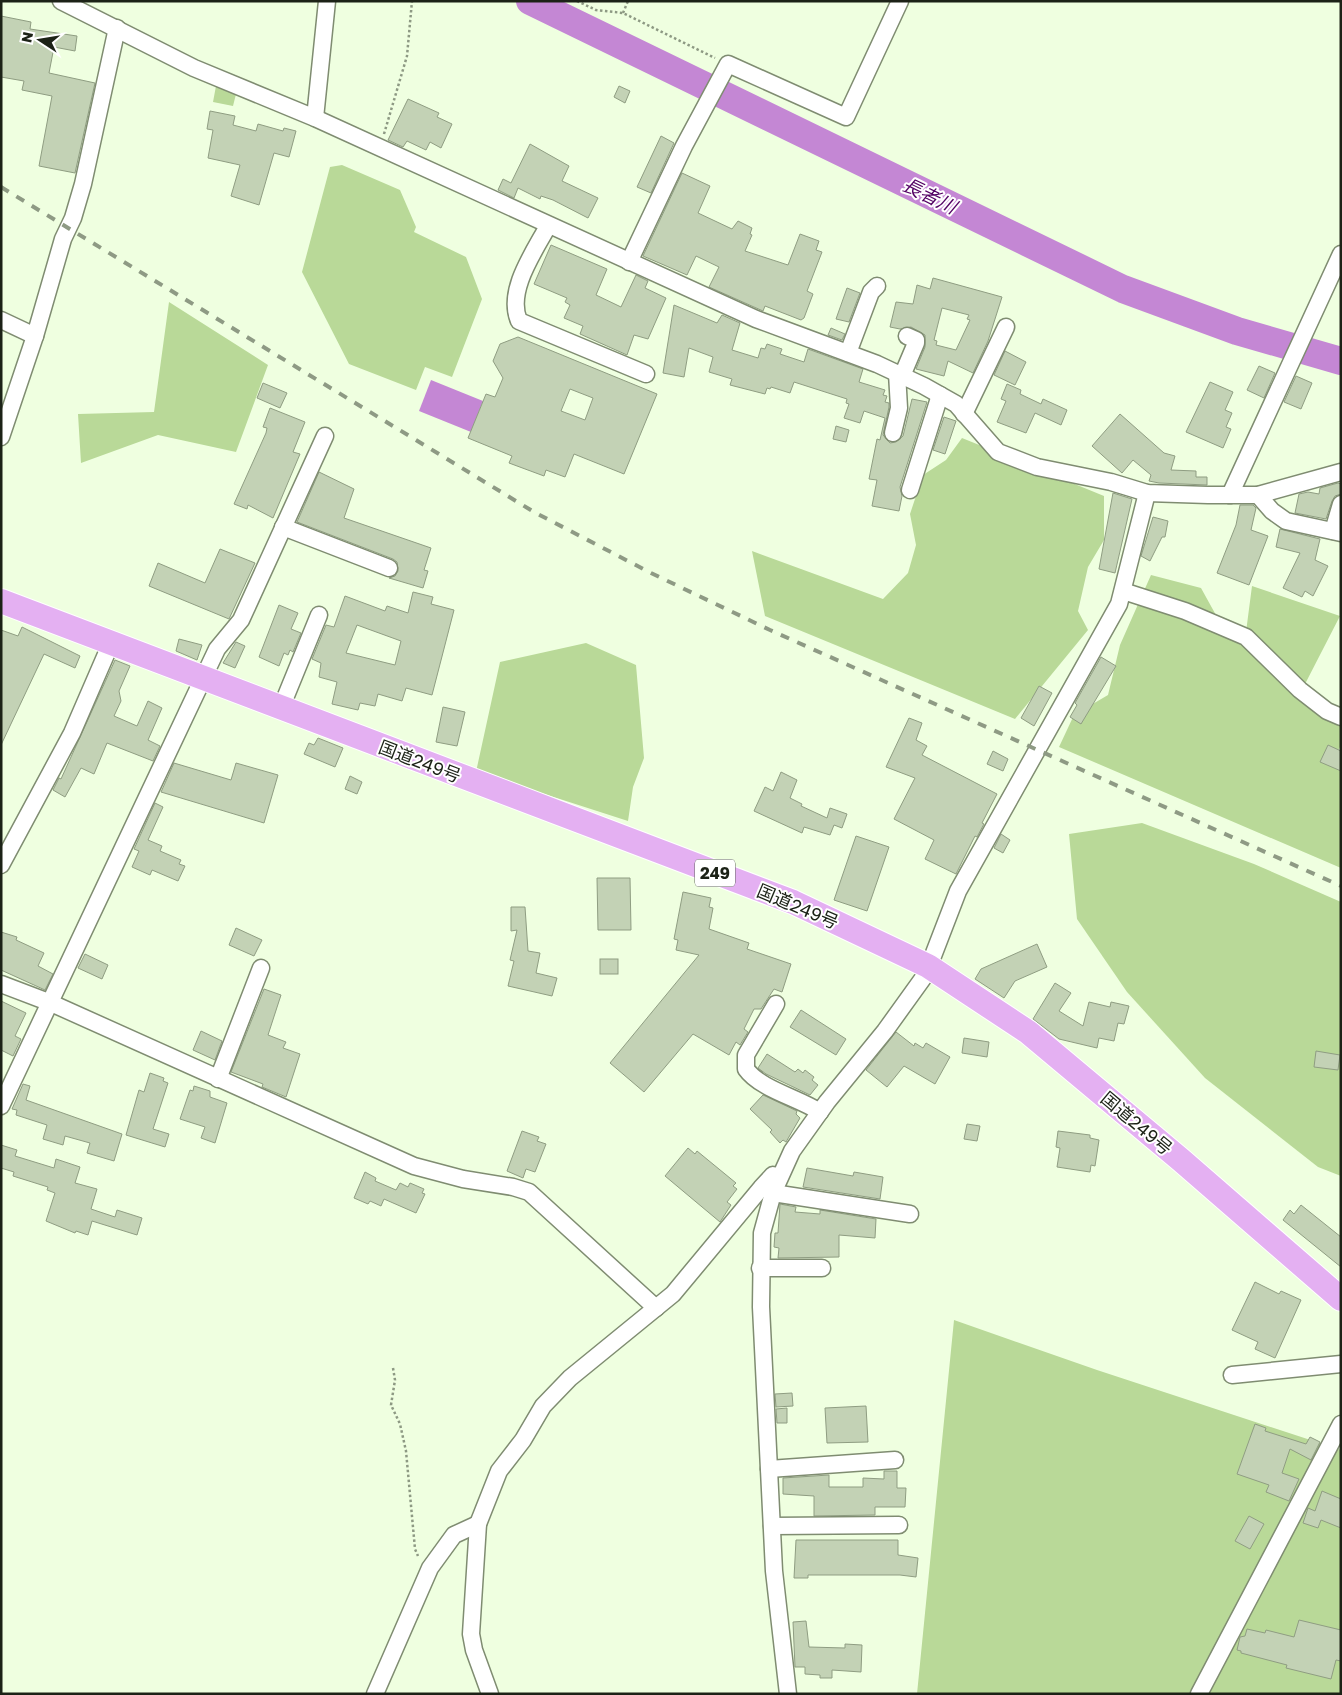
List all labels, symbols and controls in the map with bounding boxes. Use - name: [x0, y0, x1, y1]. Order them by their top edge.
- north arrow: [15, 15, 65, 65]
- text: N: [17, 30, 36, 44]
- water label: 長者川: [899, 172, 962, 219]
- street label: 国道249号: [376, 735, 464, 787]
- road number: 249: [695, 860, 735, 886]
- street label: 国道249号: [754, 879, 842, 933]
- street label: 国道249号: [1097, 1087, 1177, 1159]

